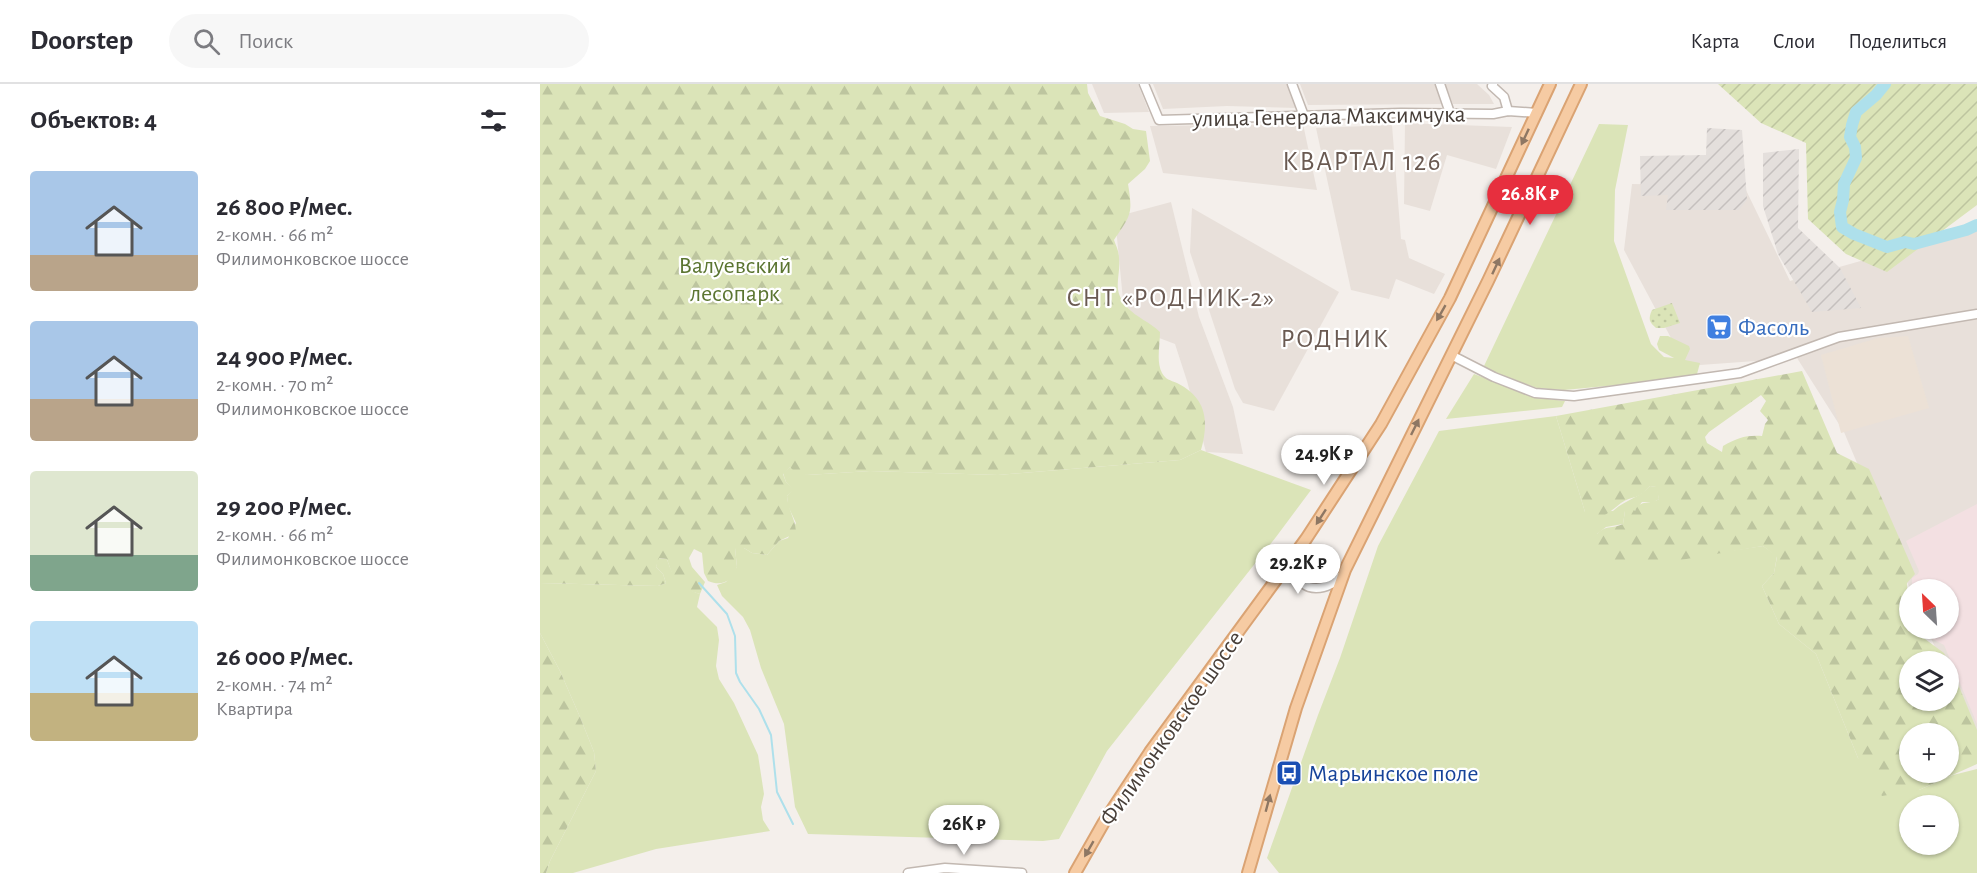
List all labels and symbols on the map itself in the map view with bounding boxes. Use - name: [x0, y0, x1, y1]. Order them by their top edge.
- street label: улица Генерала Максимчука: [1191, 103, 1466, 131]
- one-way arrow: [1521, 128, 1530, 145]
- district label: КВАРТАЛ 126: [1282, 148, 1442, 175]
- pin: 26.8K ₽: [1475, 175, 1585, 226]
- park label: Валуевский лесопарк: [678, 254, 792, 306]
- one-way arrow: [1491, 257, 1500, 274]
- district label: СНТ «РОДНИК-2»: [1066, 285, 1276, 311]
- one-way arrow: [1436, 305, 1446, 322]
- supermarket icon: Фасоль: [1704, 312, 1734, 342]
- place label: Фасоль: [1738, 316, 1809, 340]
- district label: РОДНИК: [1281, 326, 1389, 352]
- one-way arrow: [1410, 418, 1420, 435]
- pin: 24.9K ₽: [1269, 435, 1379, 486]
- one-way arrow: [1315, 508, 1326, 525]
- pin: 29.2K ₽: [1243, 544, 1353, 595]
- north arrow: [1899, 579, 1959, 639]
- street label: Филимонковское шоссе: [1096, 627, 1248, 830]
- bus stop icon: Марьинское поле: [1274, 758, 1304, 788]
- place label: Марьинское поле: [1308, 762, 1478, 786]
- one-way arrow: [1263, 794, 1273, 812]
- pin: 26K ₽: [922, 805, 1006, 856]
- one-way arrow: [1084, 840, 1094, 857]

